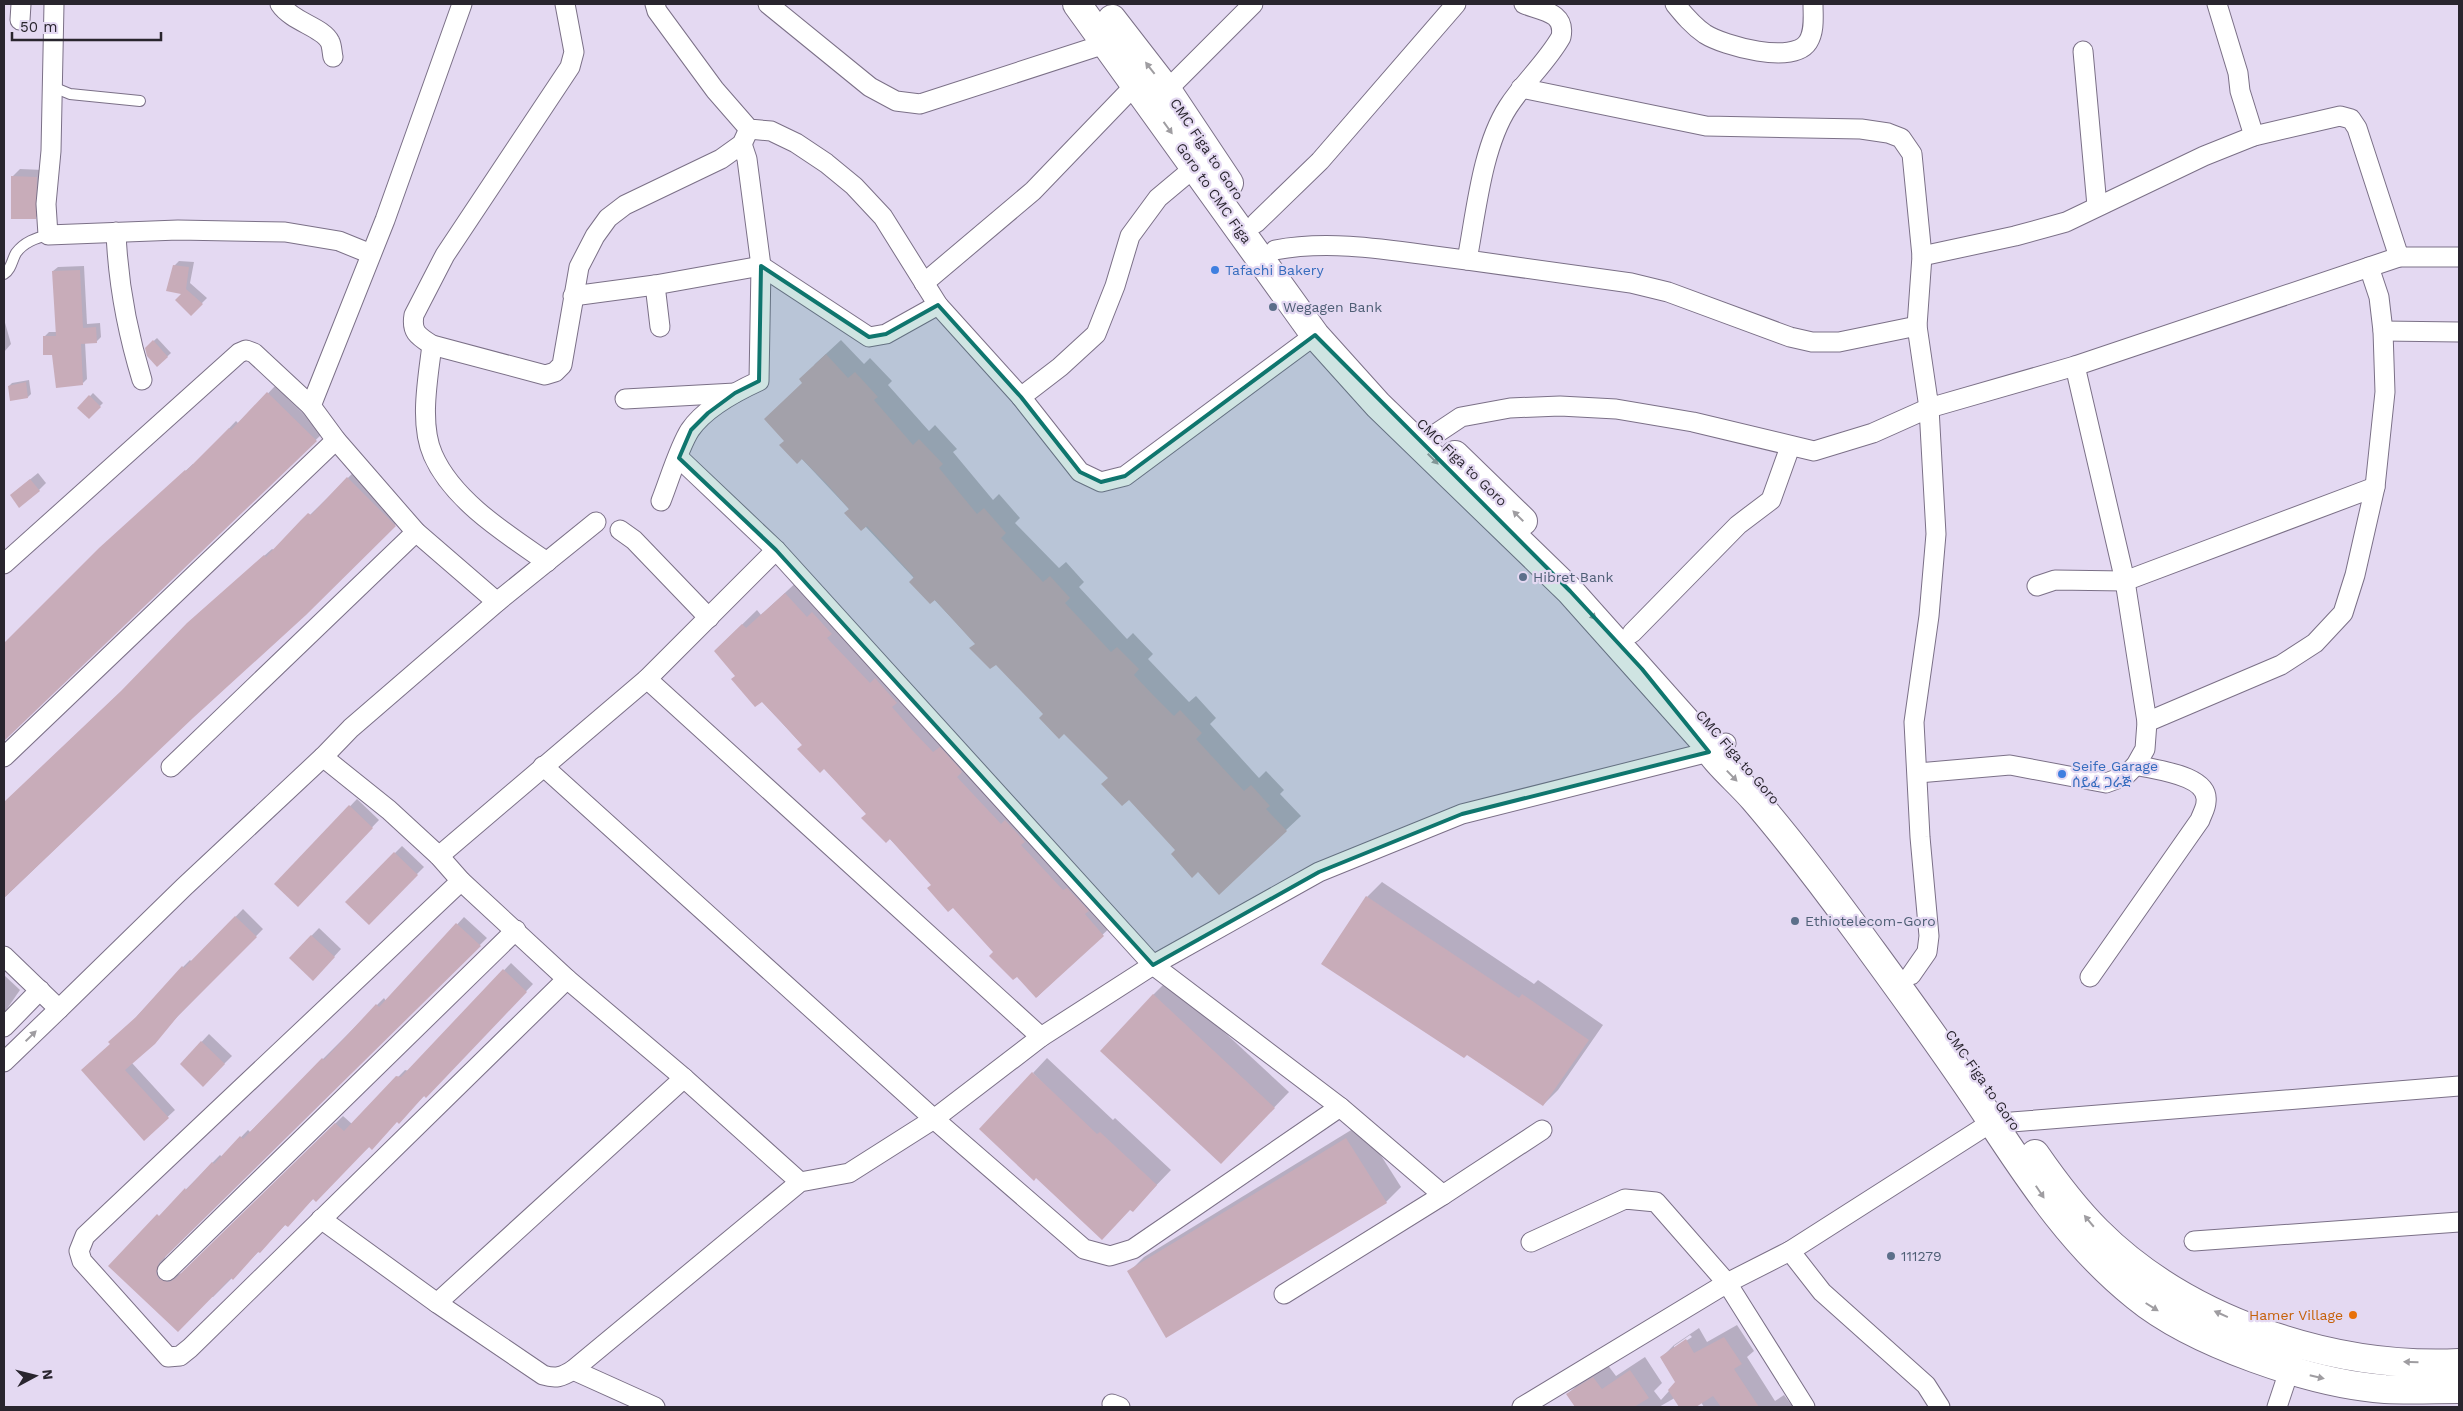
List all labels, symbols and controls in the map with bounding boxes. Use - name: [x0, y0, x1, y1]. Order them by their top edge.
- scale bar: [12, 10, 161, 42]
- text: 50 m: [20, 18, 57, 36]
- one-way arrow: [1145, 61, 1155, 75]
- street label: CMC Figa to Goro: [1167, 95, 1247, 203]
- one-way arrow: [1163, 121, 1173, 135]
- street label: Goro to CMC Figa: [1173, 139, 1255, 247]
- place label: Tafachi Bakery: [1225, 262, 1324, 278]
- marker: Tafachi Bakery: [1209, 264, 1221, 276]
- place label: Wegagen Bank: [1283, 299, 1382, 315]
- marker: Wegagen Bank: [1267, 301, 1279, 313]
- street label: CMC Figa to Goro: [1414, 415, 1510, 509]
- one-way arrow: [1427, 453, 1439, 465]
- one-way arrow: [1513, 510, 1525, 522]
- place label: Hibret Bank: [1533, 569, 1614, 585]
- marker: Hibret Bank: [1517, 571, 1529, 583]
- one-way arrow: [1585, 608, 1597, 620]
- street label: CMC Figa to Goro: [1693, 707, 1783, 807]
- place label: Seife Garage ሰይፈ ጋራጅ: [2072, 758, 2158, 790]
- marker: Seife Garage ሰይፈ ጋራጅ: [2056, 768, 2068, 780]
- one-way arrow: [1726, 769, 1738, 781]
- place label: Ethiotelecom-Goro: [1805, 913, 1936, 929]
- marker: Ethiotelecom-Goro: [1789, 915, 1801, 927]
- street label: CMC Figa to Goro: [1942, 1027, 2024, 1133]
- one-way arrow: [25, 1030, 37, 1042]
- one-way arrow: [2035, 1185, 2045, 1198]
- one-way arrow: [2083, 1215, 2094, 1228]
- place label: 111279: [1901, 1248, 1942, 1264]
- marker: 111279: [1885, 1250, 1897, 1262]
- one-way arrow: [2146, 1303, 2159, 1312]
- place label: Hamer Village: [2249, 1307, 2343, 1323]
- marker: Hamer Village: [2347, 1309, 2359, 1321]
- one-way arrow: [2214, 1310, 2228, 1318]
- north arrow: [10, 1351, 60, 1401]
- one-way arrow: [2402, 1358, 2418, 1366]
- text: N: [39, 1368, 56, 1381]
- one-way arrow: [2310, 1373, 2325, 1381]

